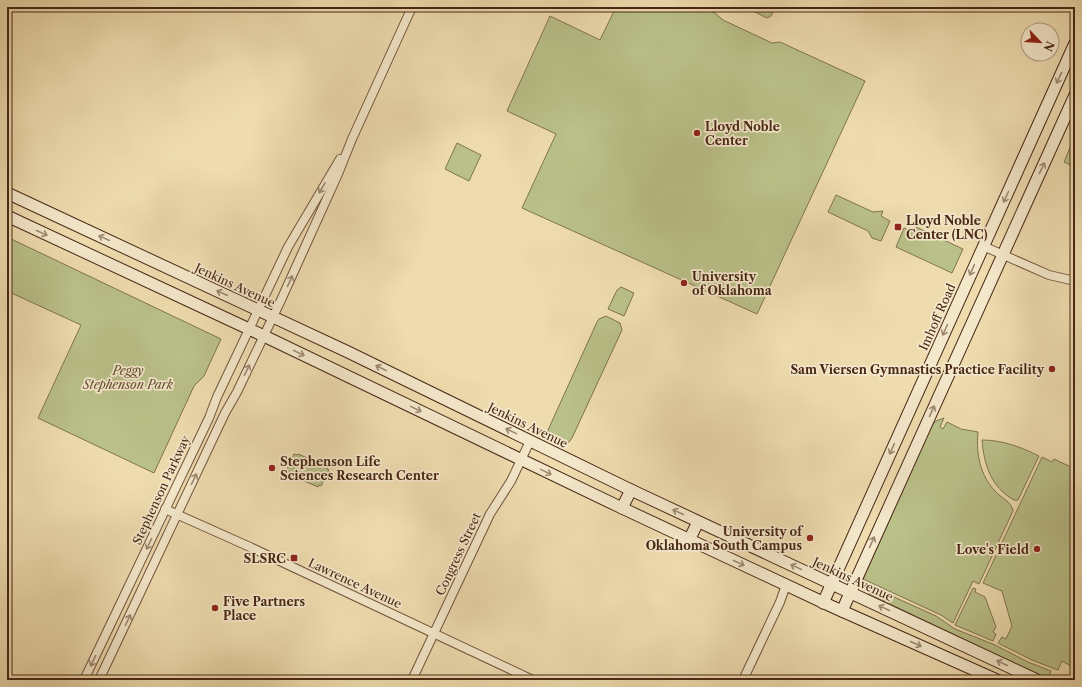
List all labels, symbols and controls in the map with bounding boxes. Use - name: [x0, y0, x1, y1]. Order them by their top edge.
- north arrow: [1020, 22, 1060, 62]
- text: N: [1041, 39, 1057, 54]
- one-way arrow: [1055, 72, 1062, 84]
- place label: Lloyd Noble Center: [705, 119, 780, 148]
- marker: Lloyd Noble Center: [692, 128, 702, 138]
- one-way arrow: [1039, 162, 1046, 174]
- one-way arrow: [318, 182, 326, 193]
- one-way arrow: [1002, 190, 1009, 202]
- place label: Lloyd Noble Center (LNC): [906, 213, 988, 242]
- marker: Lloyd Noble Center (LNC): [893, 222, 903, 232]
- one-way arrow: [36, 230, 48, 237]
- one-way arrow: [99, 234, 111, 242]
- street label: Jenkins Avenue: [191, 259, 278, 310]
- one-way arrow: [968, 264, 976, 276]
- place label: University of Oklahoma: [692, 269, 773, 298]
- one-way arrow: [286, 276, 294, 288]
- marker: University of Oklahoma: [679, 278, 689, 288]
- street label: Imhoff Road: [916, 281, 959, 353]
- one-way arrow: [216, 289, 228, 296]
- one-way arrow: [941, 324, 949, 336]
- one-way arrow: [293, 350, 305, 357]
- place label: Sam Viersen Gymnastics Practice Facility: [790, 362, 1045, 377]
- park label: Peggy Stephenson Park: [82, 363, 174, 392]
- one-way arrow: [244, 364, 251, 376]
- one-way arrow: [375, 364, 387, 371]
- marker: Sam Viersen Gymnastics Practice Facility: [1047, 364, 1057, 374]
- street label: Jenkins Avenue: [484, 398, 571, 451]
- one-way arrow: [929, 405, 936, 417]
- one-way arrow: [410, 406, 422, 413]
- one-way arrow: [505, 427, 517, 434]
- street label: Stephenson Parkway: [129, 433, 193, 547]
- one-way arrow: [888, 442, 895, 454]
- place label: Stephenson Life Sciences Research Center: [280, 454, 439, 483]
- marker: Stephenson Life Sciences Research Center: [267, 463, 277, 473]
- one-way arrow: [540, 469, 552, 476]
- one-way arrow: [191, 473, 199, 485]
- one-way arrow: [673, 508, 685, 515]
- street label: Congress Street: [432, 509, 484, 598]
- place label: University of Oklahoma South Campus: [646, 524, 804, 553]
- marker: University of Oklahoma South Campus: [805, 533, 815, 543]
- one-way arrow: [869, 536, 877, 548]
- one-way arrow: [145, 538, 152, 550]
- place label: Love's Field: [956, 542, 1029, 557]
- marker: Love's Field: [1032, 544, 1042, 554]
- place label: SLSRC: [244, 551, 286, 566]
- marker: SLSRC: [289, 553, 299, 563]
- street label: Jenkins Avenue: [809, 553, 896, 604]
- street label: Lawrence Avenue: [306, 555, 404, 611]
- one-way arrow: [733, 560, 745, 567]
- one-way arrow: [790, 563, 802, 570]
- place label: Five Partners Place: [223, 594, 305, 623]
- marker: Five Partners Place: [210, 603, 220, 613]
- one-way arrow: [879, 604, 891, 611]
- one-way arrow: [125, 614, 132, 626]
- one-way arrow: [910, 641, 922, 648]
- one-way arrow: [89, 655, 96, 667]
- one-way arrow: [996, 659, 1008, 666]

